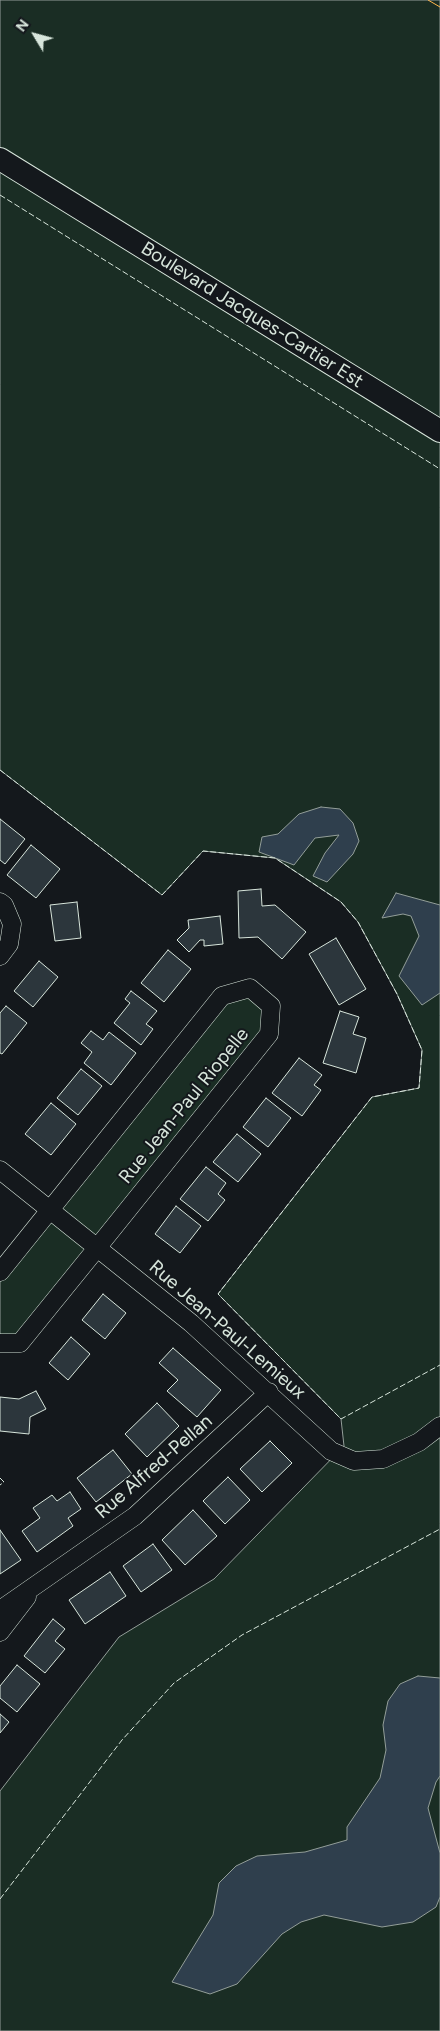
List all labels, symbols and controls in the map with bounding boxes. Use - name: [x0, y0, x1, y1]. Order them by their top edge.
- north arrow: [10, 10, 60, 60]
- text: N: [13, 16, 33, 35]
- street label: Boulevard Jacques-Cartier Est: [137, 237, 367, 393]
- street label: Rue Jean-Paul Riopelle: [114, 1024, 254, 1188]
- street label: Rue Jean-Paul-Lemieux: [144, 1256, 310, 1404]
- street label: Rue Alfred-Pellan: [91, 1410, 217, 1524]

